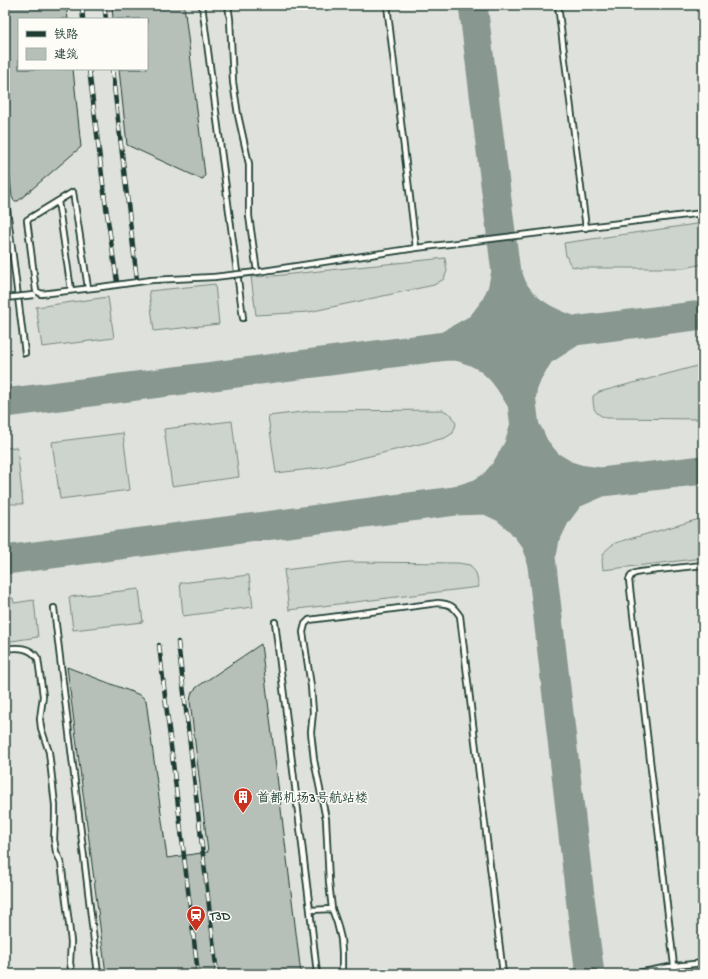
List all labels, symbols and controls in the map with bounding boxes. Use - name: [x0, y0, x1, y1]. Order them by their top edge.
- legend: [18, 18, 148, 70]
- text: 铁路: [54, 28, 78, 43]
- text: 建筑: [54, 48, 78, 63]
- building icon: 首都机场3号航站楼: [232, 786, 254, 814]
- place label: 首都机场3号航站楼: [257, 790, 368, 807]
- station icon: T3D: [185, 904, 207, 932]
- place label: T3D: [209, 910, 231, 925]

